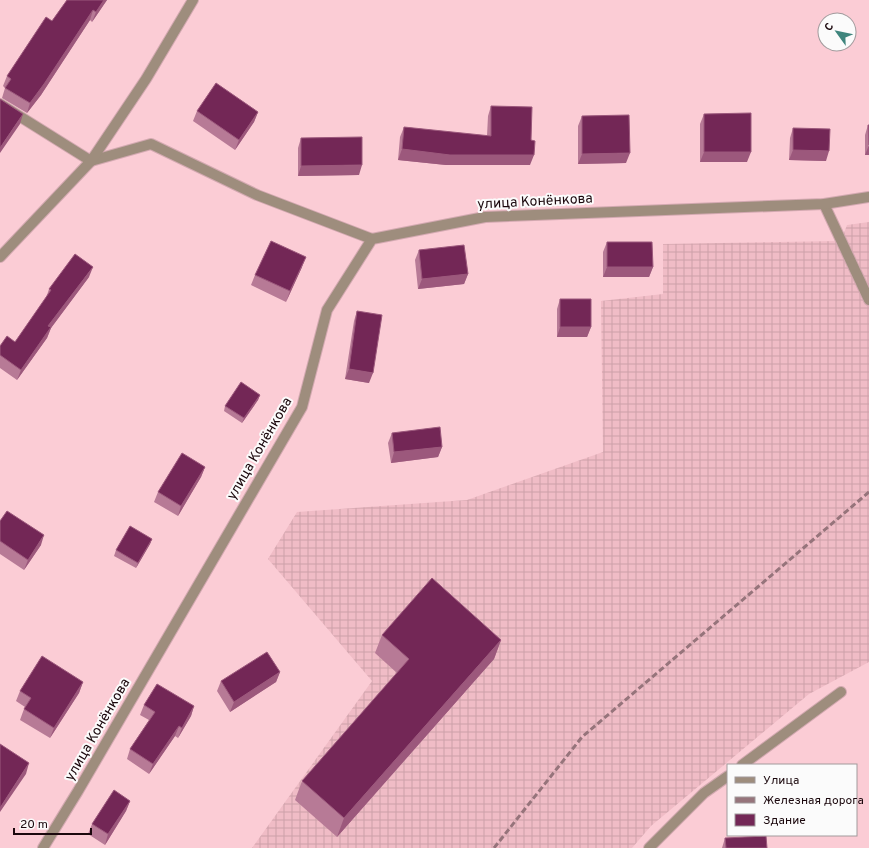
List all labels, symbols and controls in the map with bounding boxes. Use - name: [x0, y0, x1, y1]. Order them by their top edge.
- north arrow: [817, 12, 857, 52]
- text: С: [822, 20, 837, 34]
- street label: улица Конёнкова: [477, 190, 593, 214]
- street label: улица Конёнкова: [224, 395, 296, 503]
- street label: улица Конёнкова: [62, 676, 134, 784]
- legend: [727, 764, 857, 836]
- text: Улица: [763, 773, 799, 789]
- text: Железная дорога: [763, 793, 864, 809]
- scale bar: [14, 810, 91, 836]
- text: Здание: [763, 813, 806, 829]
- text: 20 m: [20, 817, 48, 833]

